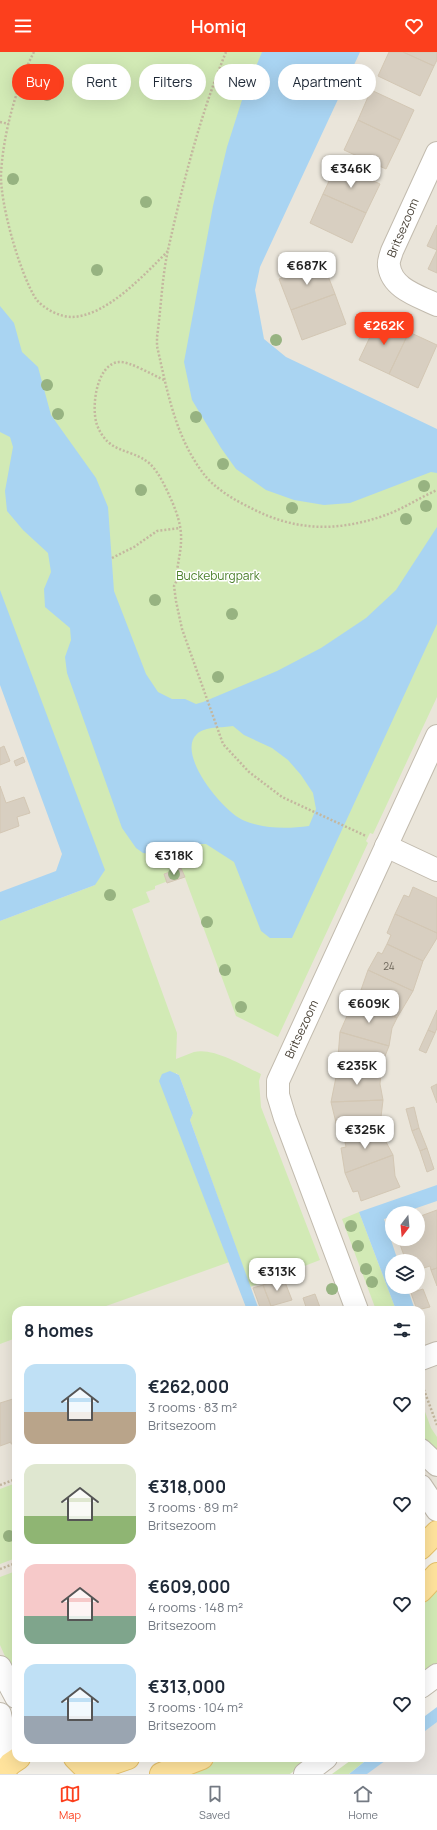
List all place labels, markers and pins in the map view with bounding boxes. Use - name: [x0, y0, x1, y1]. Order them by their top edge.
- pin: €346K: [323, 155, 379, 189]
- pin: €687K: [279, 252, 335, 286]
- pin: €262K: [356, 312, 412, 346]
- pin: €318K: [146, 842, 202, 876]
- pin: €609K: [341, 990, 397, 1024]
- pin: €235K: [329, 1052, 385, 1086]
- pin: €325K: [337, 1116, 393, 1150]
- pin: €313K: [249, 1258, 305, 1292]

